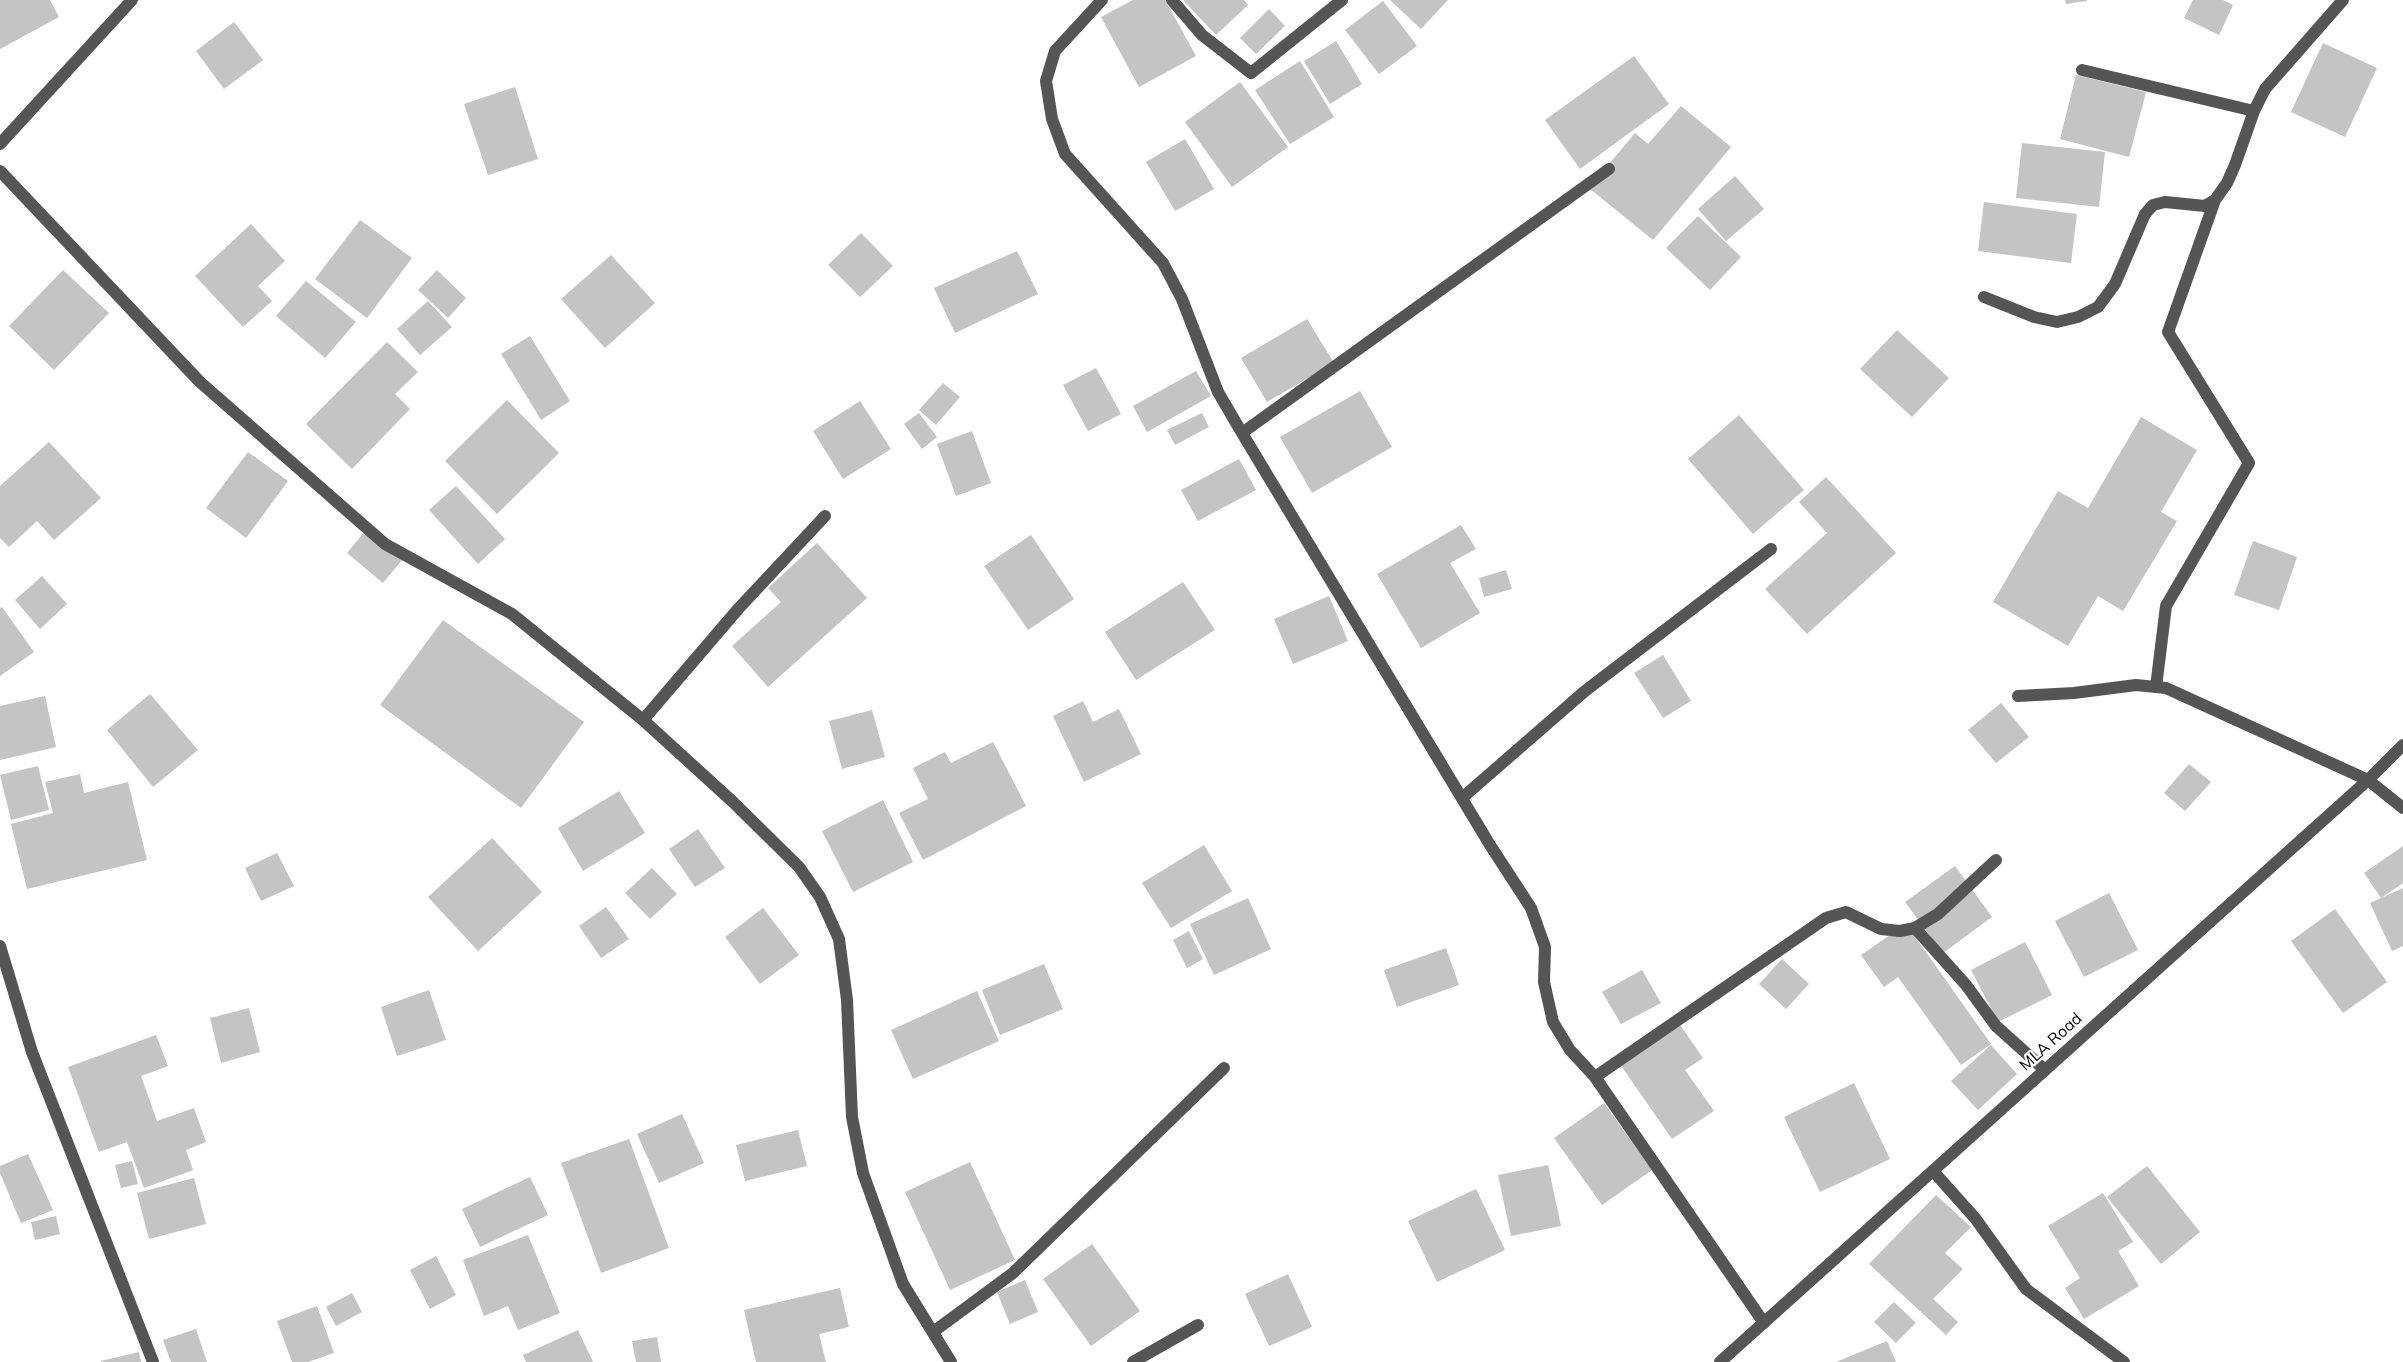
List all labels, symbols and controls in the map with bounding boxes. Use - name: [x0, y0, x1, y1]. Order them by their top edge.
- street label: MLA Road: [2016, 1009, 2086, 1075]

